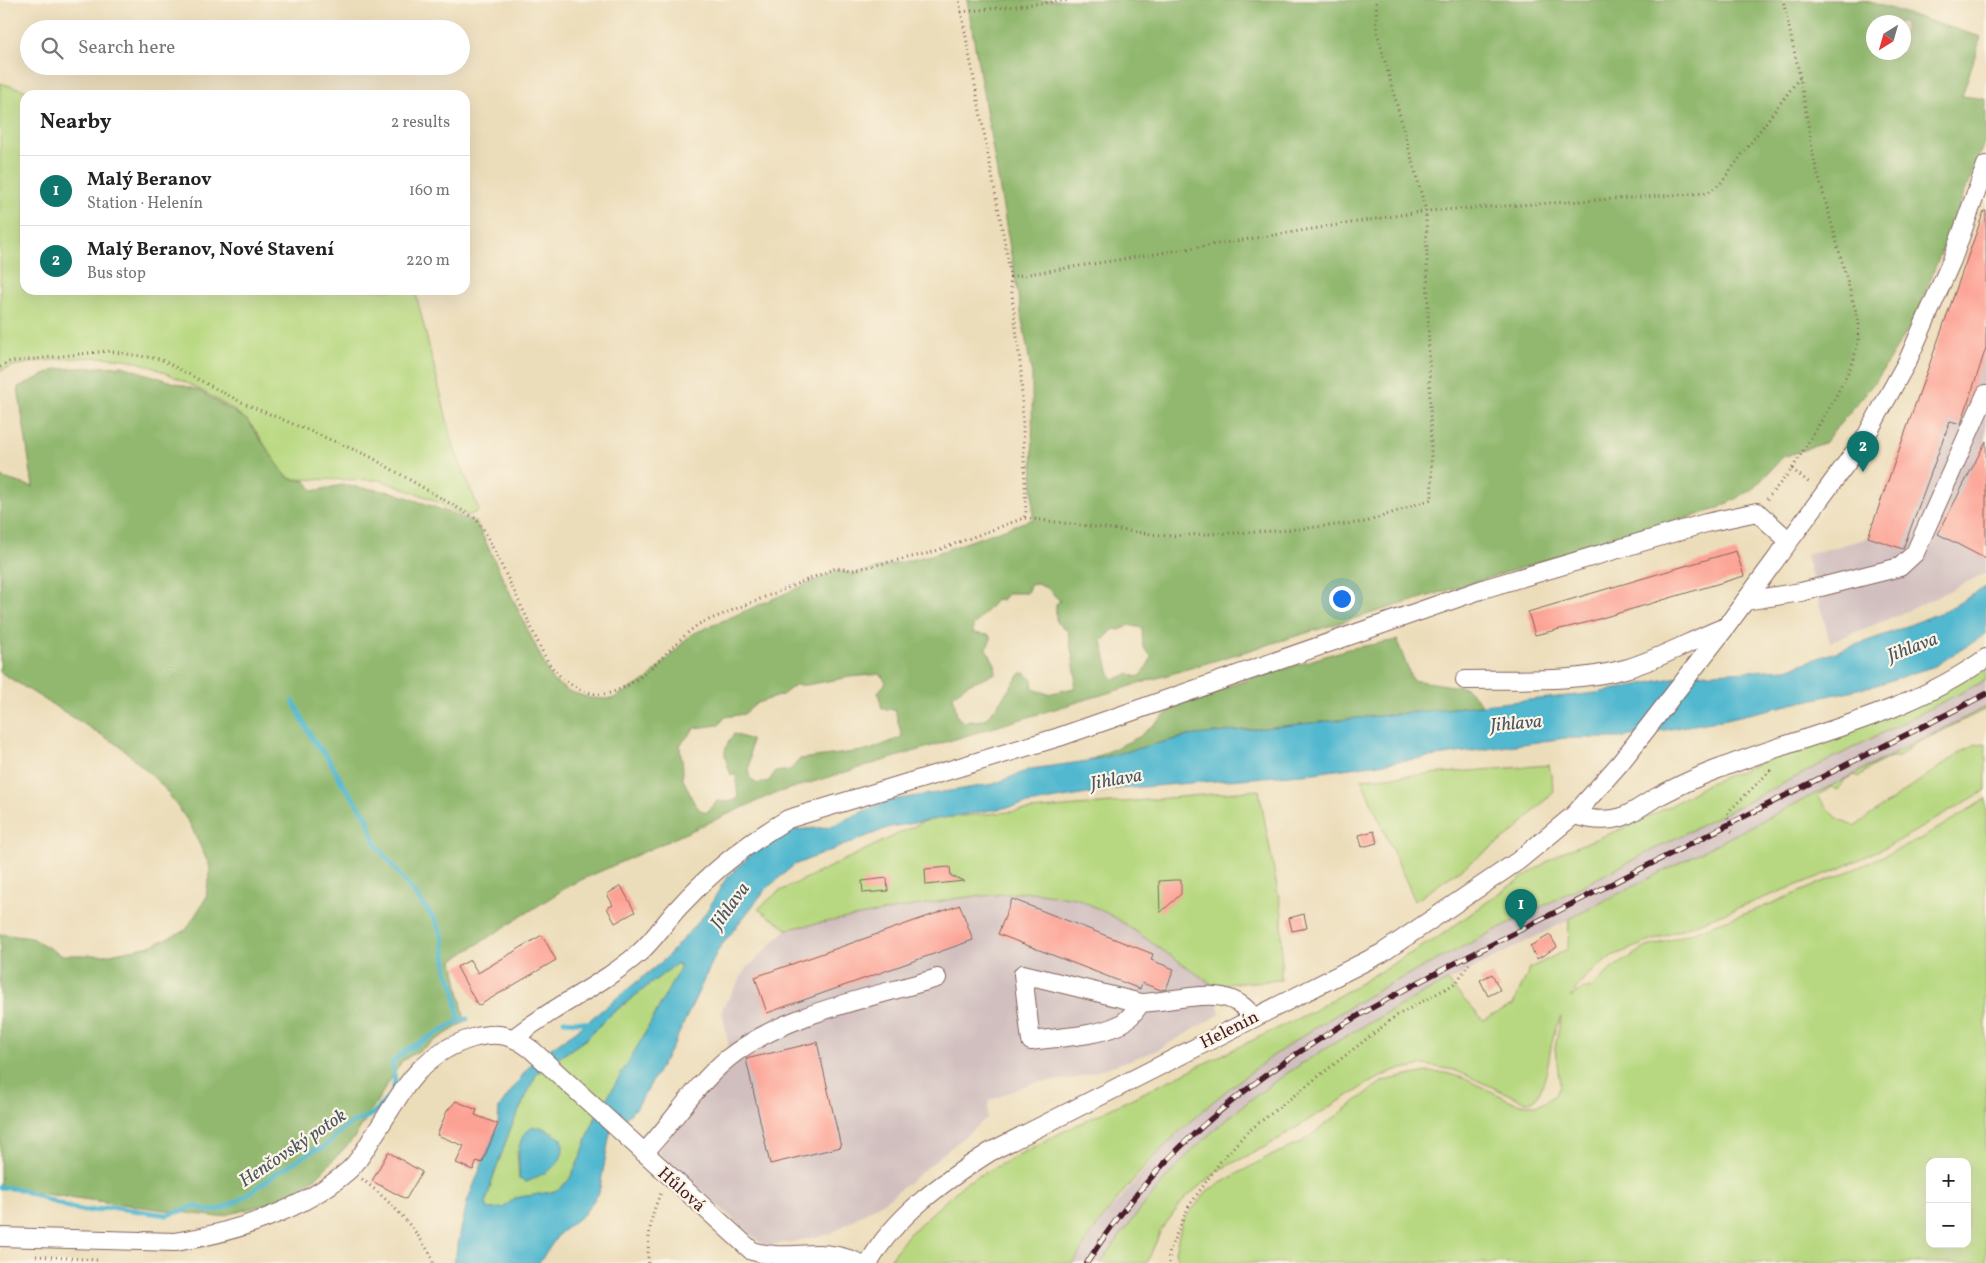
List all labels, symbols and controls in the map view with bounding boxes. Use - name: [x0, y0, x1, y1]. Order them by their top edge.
- north arrow: [1866, 15, 1911, 60]
- search box: [20, 20, 470, 75]
- icon: search: [38, 34, 66, 62]
- text: Search here: [78, 35, 175, 61]
- text: Nearby: [40, 108, 111, 137]
- text: 2 results: [391, 112, 450, 134]
- text: Malý Beranov: [87, 167, 212, 193]
- text: 1: [53, 180, 59, 202]
- text: 160 m: [409, 180, 450, 202]
- text: Station · Helenín: [87, 193, 203, 215]
- text: Malý Beranov, Nové Stavení: [87, 237, 334, 263]
- text: 2: [52, 250, 60, 272]
- text: 220 m: [406, 250, 450, 272]
- text: Bus stop: [87, 263, 146, 285]
- pin: 2: [1847, 431, 1879, 472]
- your location: [1329, 586, 1355, 612]
- water label: Jihlava: [1882, 626, 1942, 670]
- water label: Jihlava: [1487, 709, 1543, 739]
- water label: Jihlava: [1086, 763, 1144, 798]
- water label: Jihlava: [704, 877, 756, 937]
- pin: 1: [1505, 889, 1537, 930]
- street label: Helenín: [1196, 1005, 1264, 1056]
- water label: Henčovský potok: [234, 1103, 352, 1194]
- map controls: [1926, 1158, 1971, 1248]
- button: +: [1926, 1158, 1971, 1203]
- street label: Hůlová: [651, 1162, 711, 1218]
- button: −: [1926, 1203, 1971, 1248]

